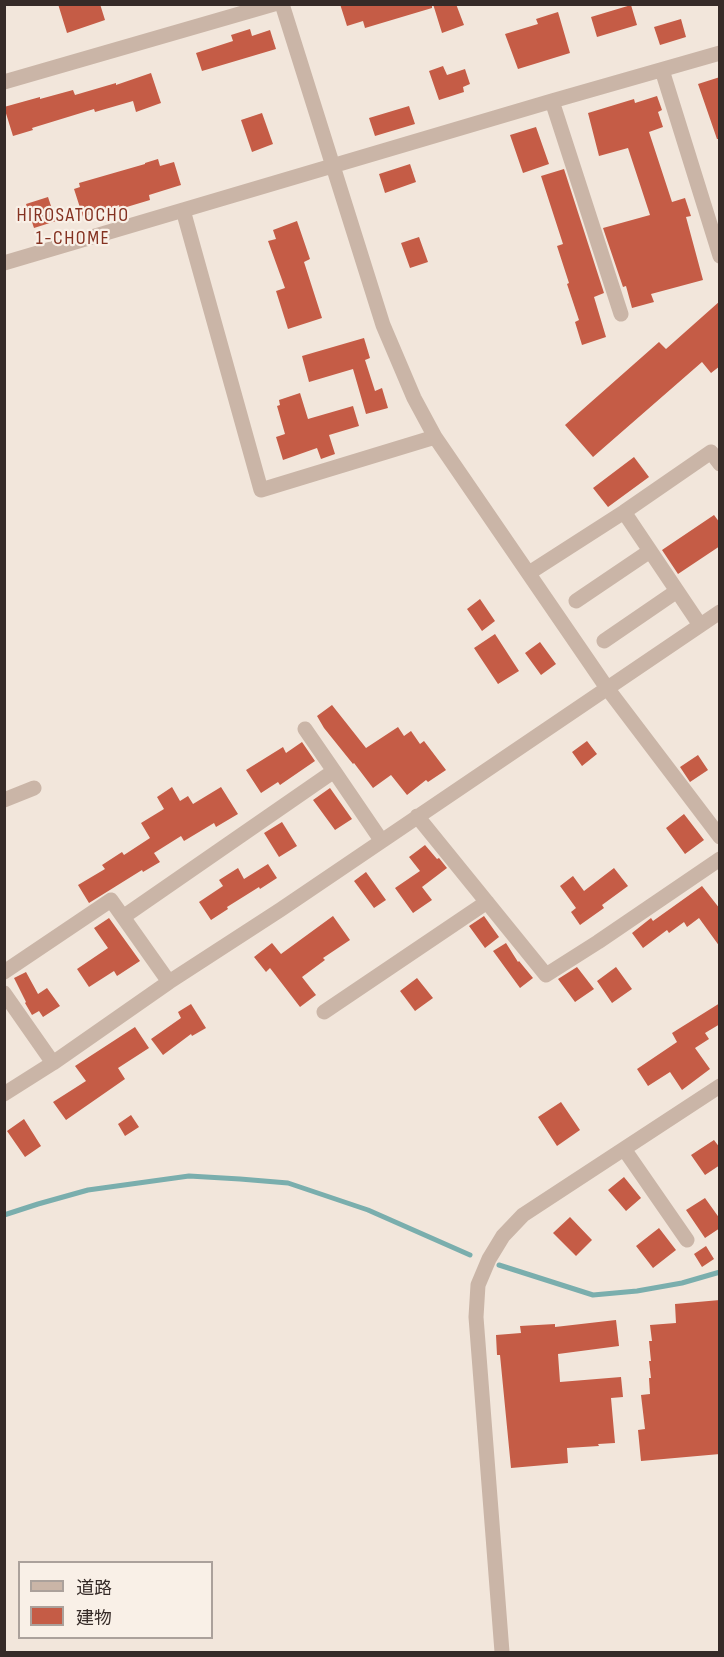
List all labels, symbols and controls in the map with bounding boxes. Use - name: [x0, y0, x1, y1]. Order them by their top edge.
- district label: HIROSATOCHO 1-CHOME: [16, 204, 130, 251]
- legend: [18, 1561, 213, 1639]
- text: 道路: [76, 1578, 112, 1599]
- text: 建物: [76, 1608, 112, 1629]

